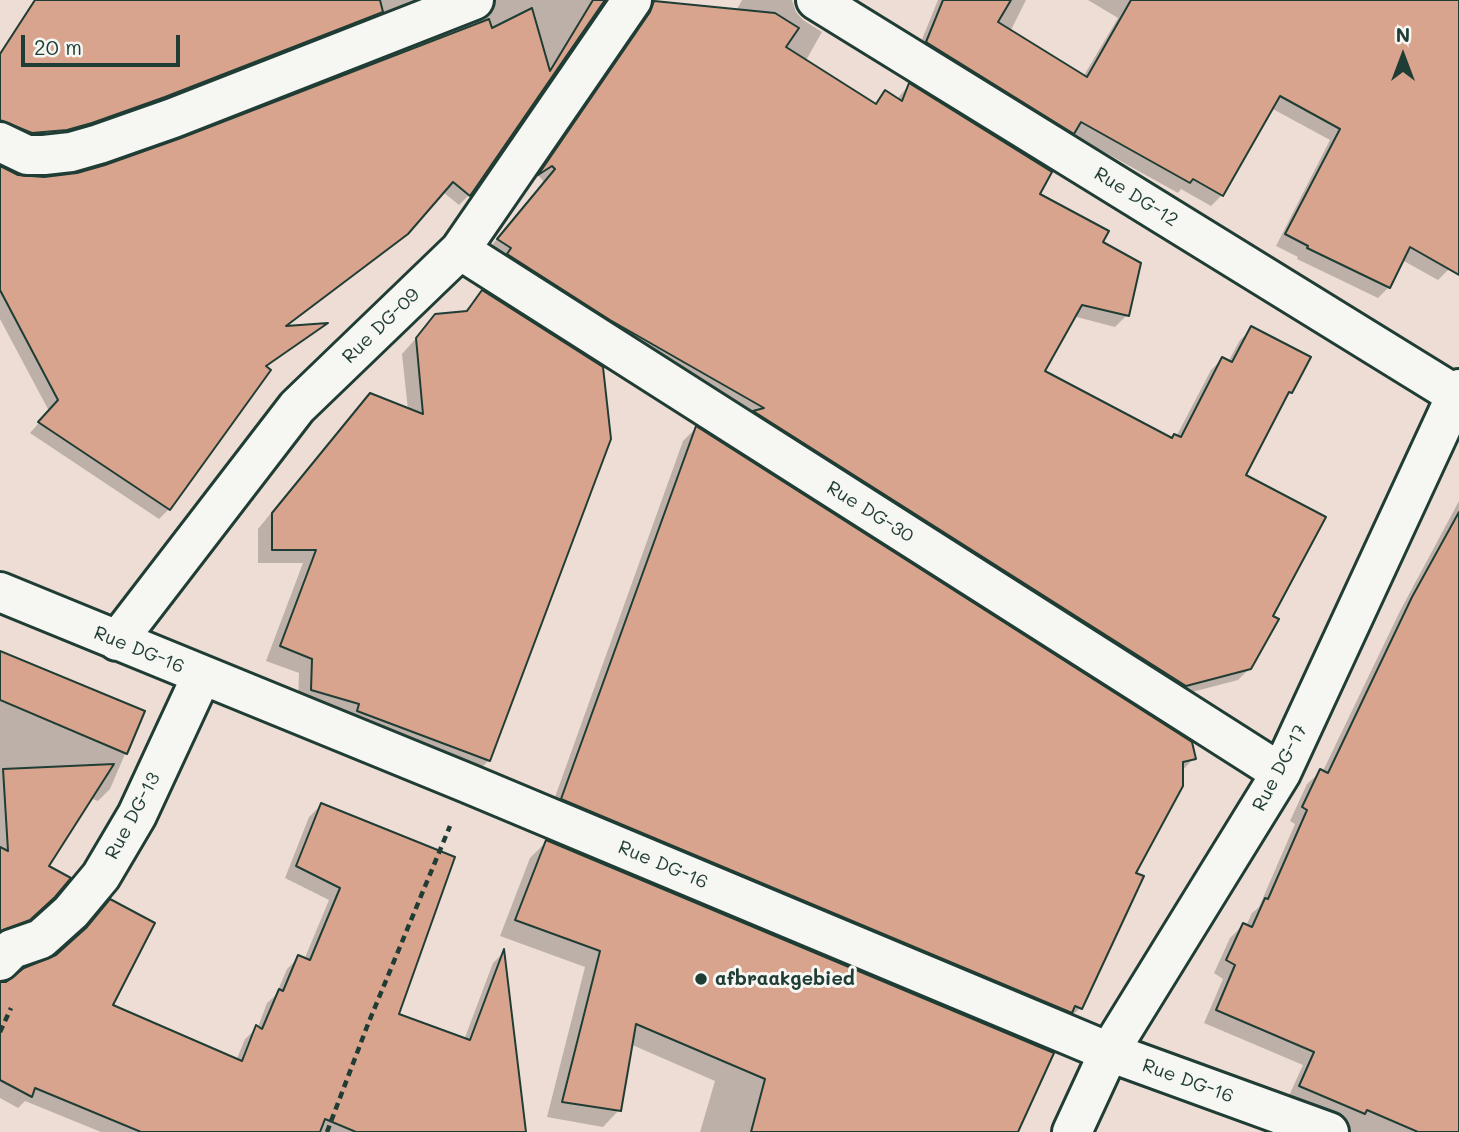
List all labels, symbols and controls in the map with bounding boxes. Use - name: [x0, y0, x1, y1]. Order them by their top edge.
- scale bar: [24, 21, 184, 65]
- north arrow: [1368, 21, 1438, 91]
- text: N: [1396, 22, 1410, 47]
- text: 20 m: [34, 33, 82, 60]
- street label: Rue DG-12: [1090, 162, 1182, 232]
- street label: Rue DG-09: [338, 284, 424, 368]
- street label: Rue DG-30: [822, 476, 918, 548]
- street label: Rue DG-16: [90, 622, 188, 678]
- street label: Rue DG-17: [1248, 721, 1312, 815]
- street label: Rue DG-13: [101, 769, 165, 863]
- street label: Rue DG-16: [615, 836, 711, 894]
- place label: afbraakgebied: [715, 968, 855, 990]
- marker: afbraakgebied: [693, 971, 709, 987]
- street label: Rue DG-16: [1139, 1054, 1237, 1108]

